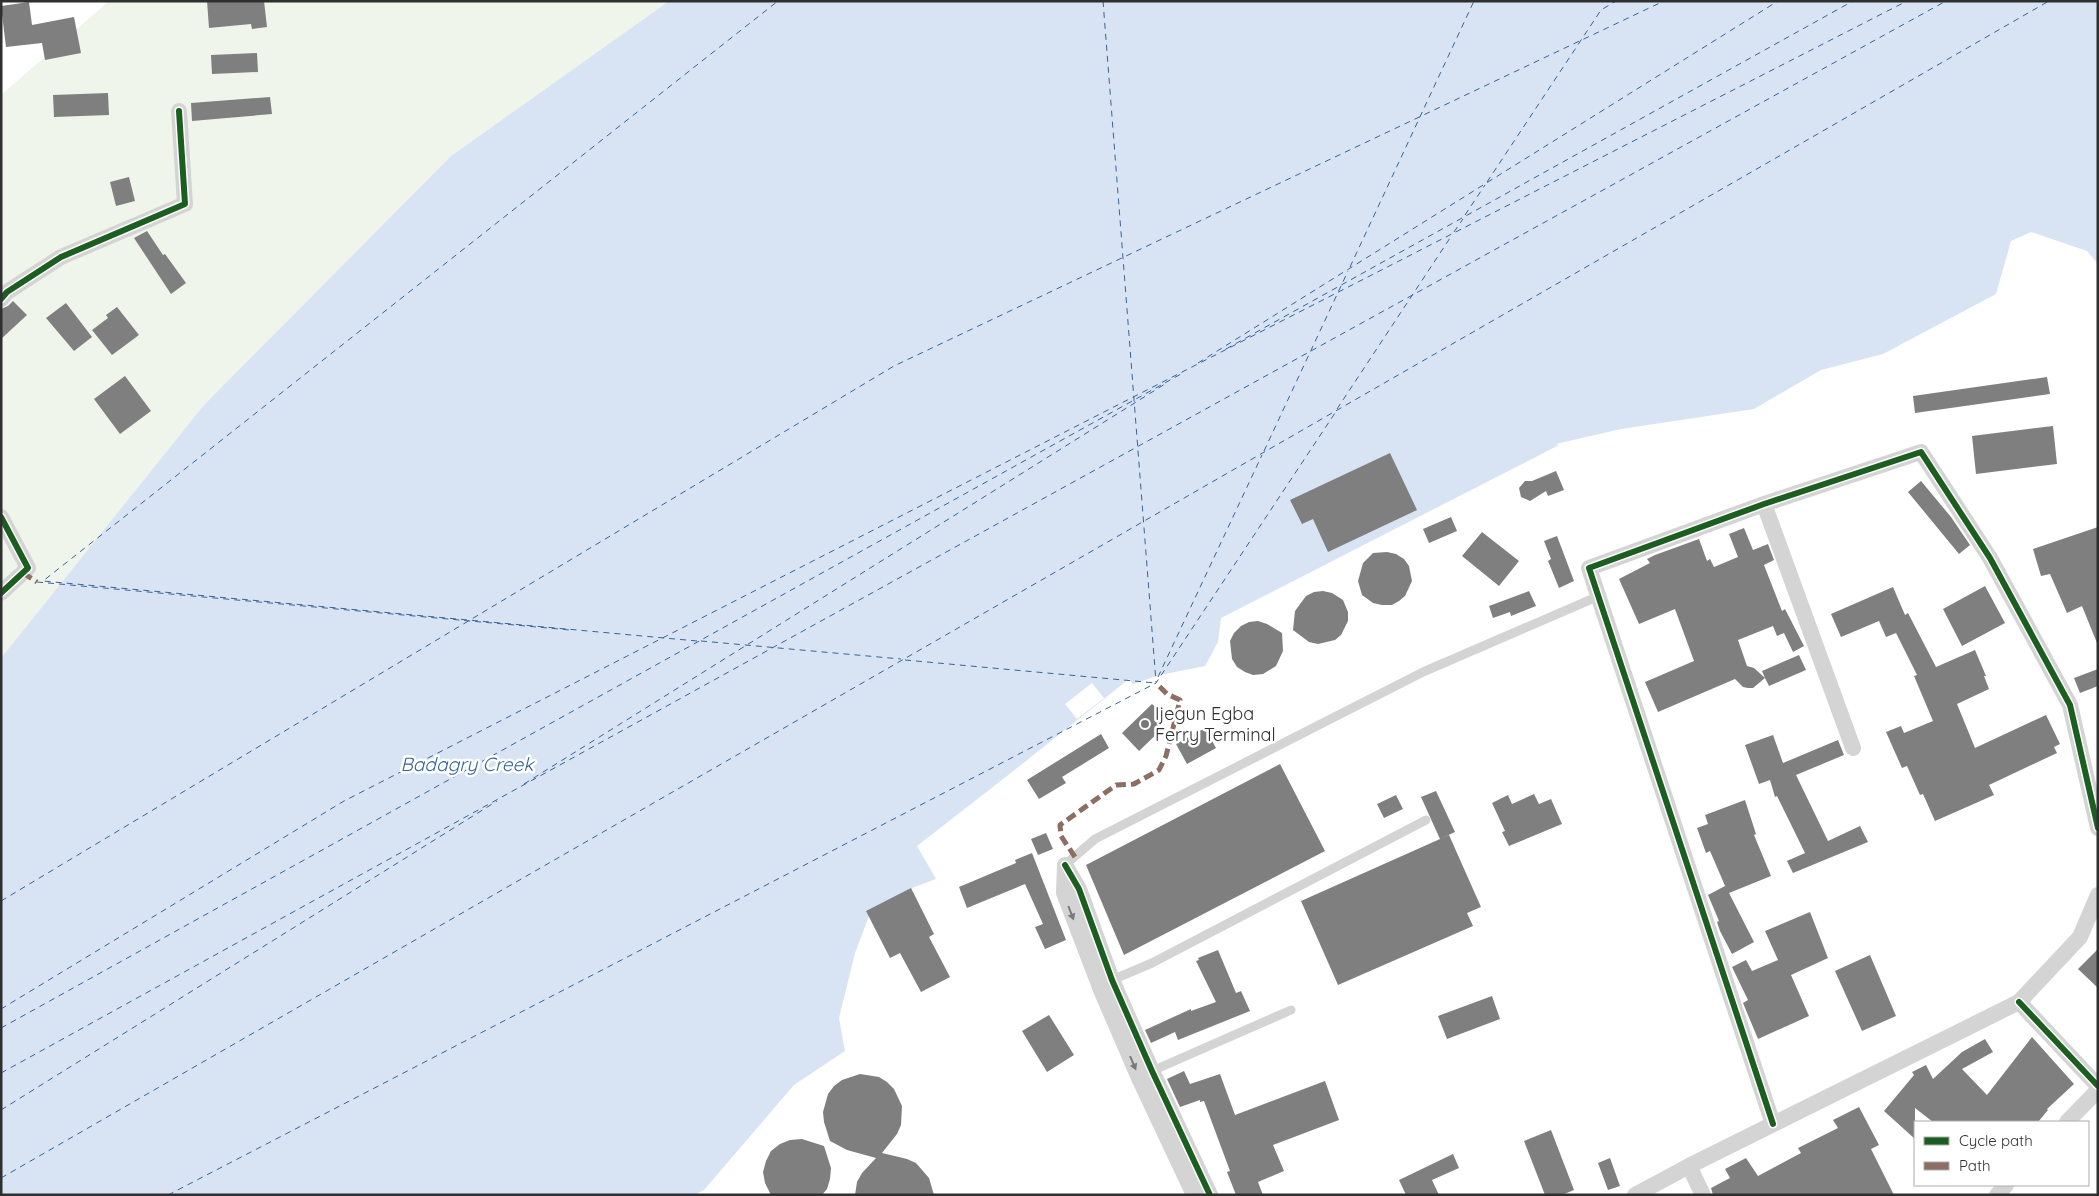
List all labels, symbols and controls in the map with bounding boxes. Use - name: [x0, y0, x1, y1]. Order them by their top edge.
- place label: Ijegun Egba Ferry Terminal: [1155, 702, 1276, 746]
- marker: Ijegun Egba Ferry Terminal: [1139, 718, 1151, 730]
- water label: Badagry Creek: [400, 752, 535, 776]
- one-way arrow: [1068, 905, 1075, 920]
- one-way arrow: [1129, 1056, 1137, 1070]
- legend: [1914, 1121, 2089, 1186]
- text: Cycle path: [1959, 1131, 2033, 1150]
- text: Path: [1959, 1156, 1991, 1175]

